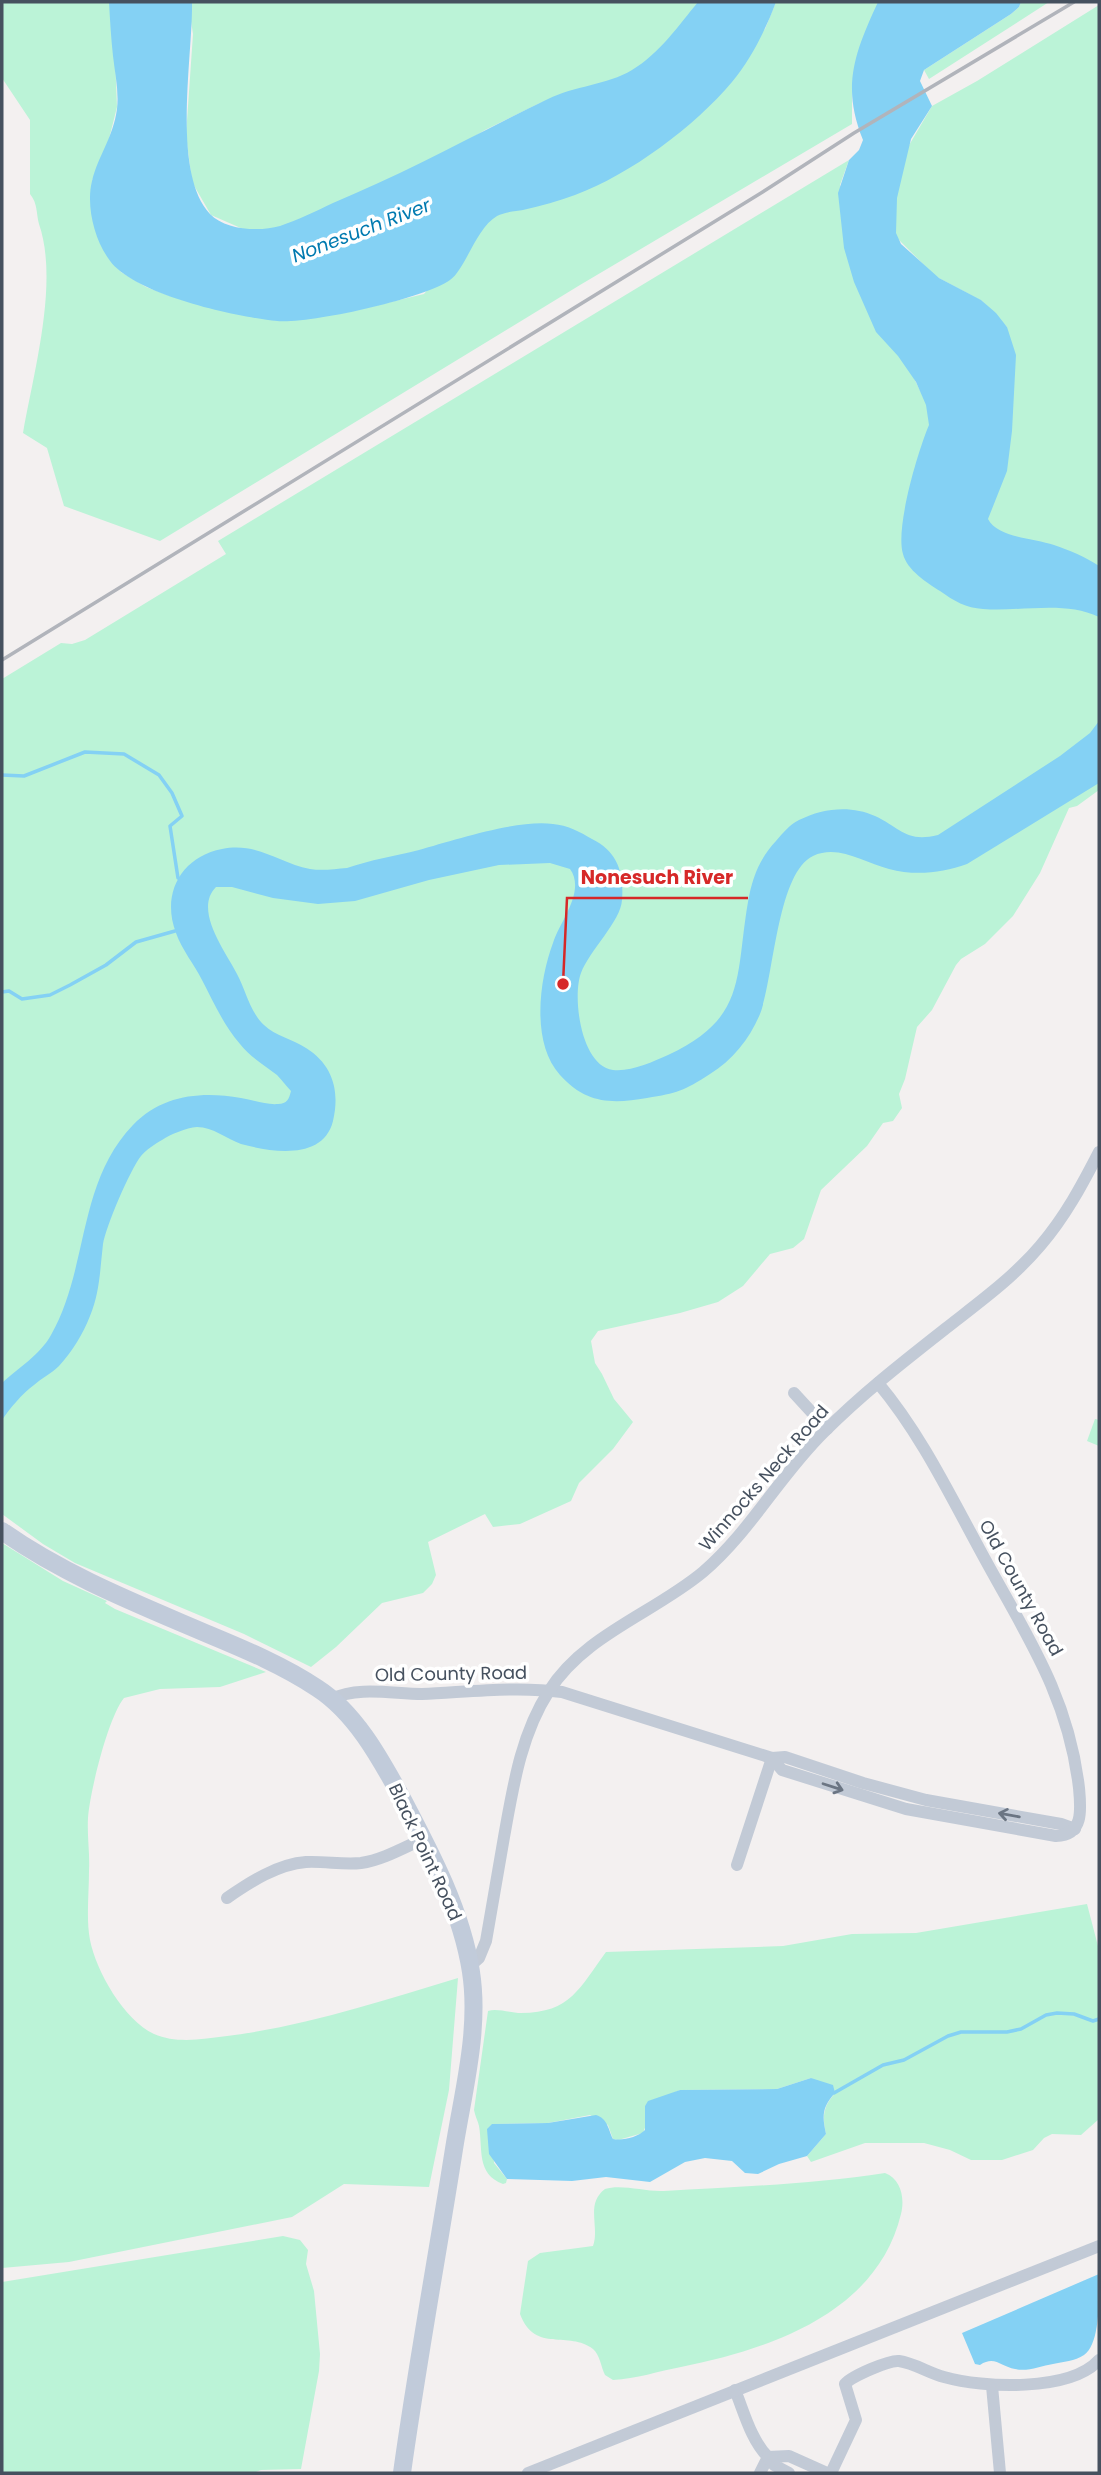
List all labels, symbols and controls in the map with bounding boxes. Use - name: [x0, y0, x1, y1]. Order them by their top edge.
- water label: Nonesuch River: [288, 191, 435, 269]
- callout: Nonesuch River: [567, 858, 748, 898]
- text: Nonesuch River: [581, 864, 733, 891]
- street label: Winnocks Neck Road: [693, 1399, 834, 1556]
- street label: Old County Road: [974, 1515, 1069, 1660]
- street label: Old County Road: [375, 1660, 527, 1687]
- street label: Black Point Road: [383, 1779, 468, 1924]
- one-way arrow: [821, 1781, 843, 1794]
- one-way arrow: [998, 1808, 1021, 1821]

